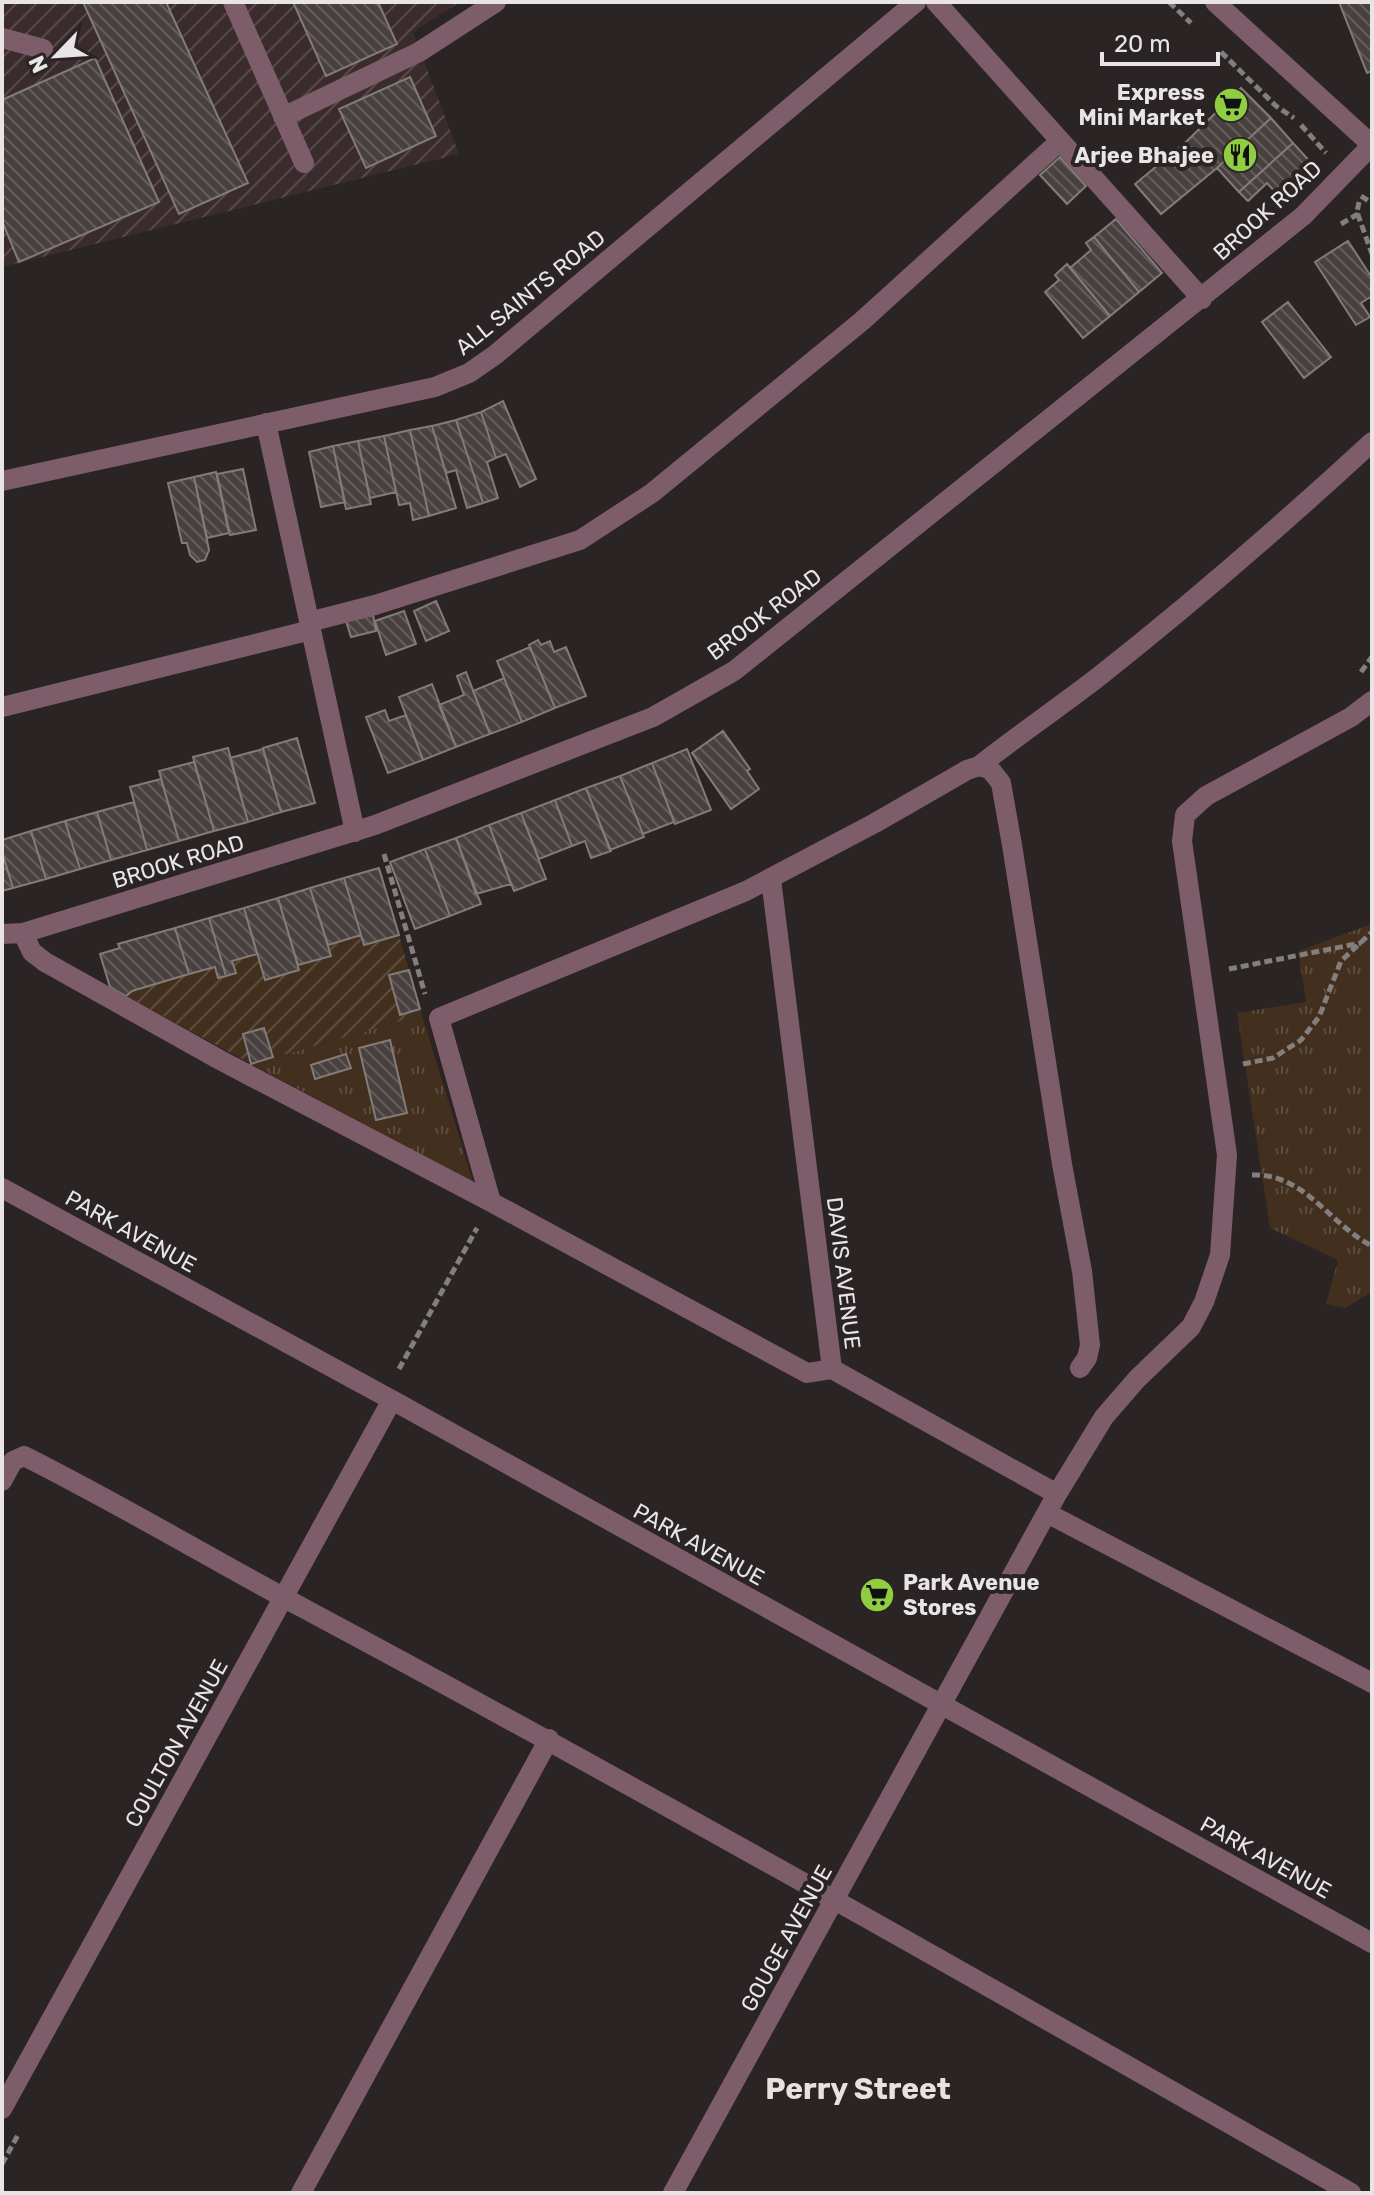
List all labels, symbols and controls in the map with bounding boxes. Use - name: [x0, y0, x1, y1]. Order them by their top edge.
- north arrow: [16, 16, 96, 96]
- scale bar: [1102, 16, 1218, 66]
- text: 20 m: [1114, 30, 1171, 58]
- text: N: [23, 51, 54, 77]
- place label: Express Mini Market: [1079, 79, 1205, 131]
- supermarket icon: Express Mini Market: [1212, 86, 1250, 124]
- restaurant icon: Arjee Bhajee: [1221, 136, 1259, 174]
- place label: Arjee Bhajee: [1074, 142, 1214, 169]
- street label: BROOK ROAD: [1208, 155, 1327, 266]
- street label: ALL SAINTS ROAD: [450, 224, 610, 361]
- street label: BROOK ROAD: [702, 563, 827, 666]
- street label: BROOK ROAD: [109, 829, 247, 894]
- street label: PARK AVENUE: [61, 1184, 201, 1279]
- street label: DAVIS AVENUE: [821, 1196, 866, 1351]
- street label: PARK AVENUE: [629, 1497, 769, 1592]
- place label: Park Avenue Stores: [903, 1569, 1039, 1621]
- supermarket icon: Park Avenue Stores: [858, 1576, 896, 1614]
- street label: COULTON AVENUE: [119, 1655, 234, 1832]
- street label: PARK AVENUE: [1196, 1810, 1336, 1905]
- street label: GOUGE AVENUE: [735, 1860, 838, 2016]
- district label: Perry Street: [765, 2071, 951, 2107]

